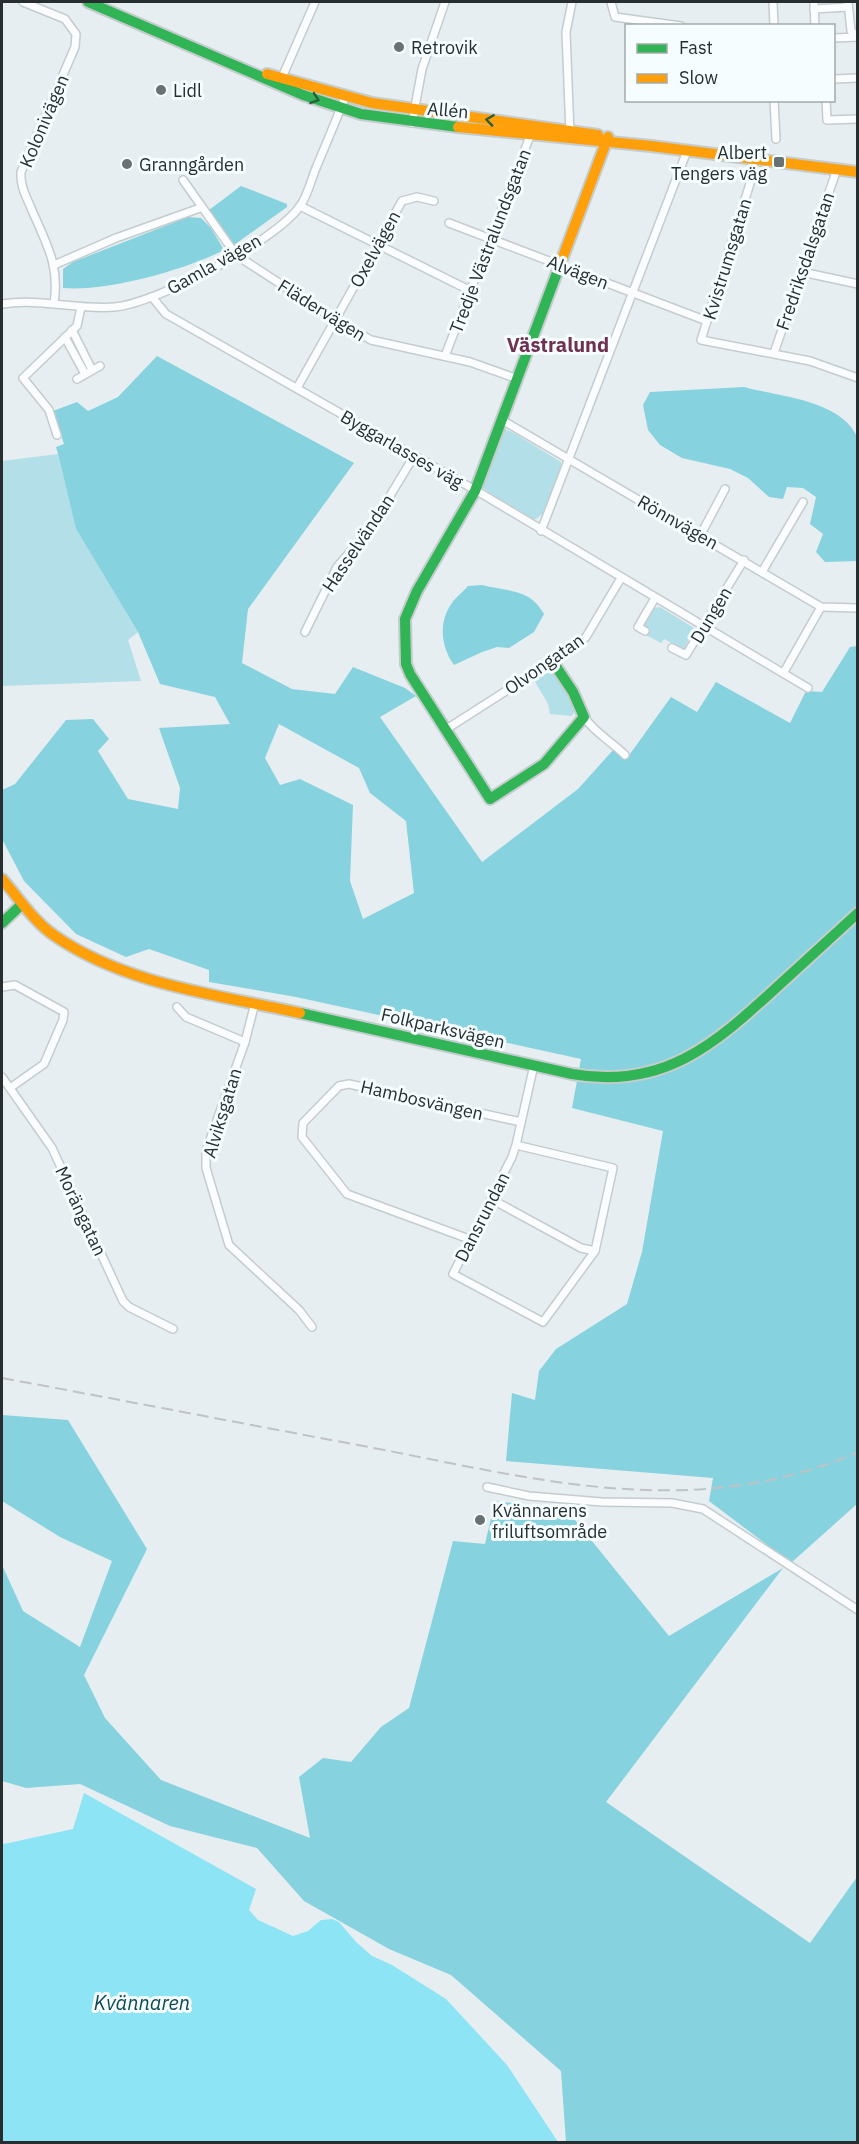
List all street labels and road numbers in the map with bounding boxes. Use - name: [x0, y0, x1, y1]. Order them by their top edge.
- street label: Kolonivägen: [14, 71, 74, 171]
- street label: Allén: [426, 97, 470, 123]
- street label: Tredje Västralundsgatan: [444, 146, 536, 336]
- street label: Fredriksdalsgatan: [771, 189, 839, 333]
- street label: Kvistrumsgatan: [698, 195, 756, 323]
- street label: Oxelvägen: [345, 207, 405, 291]
- street label: Gamla vägen: [163, 229, 265, 299]
- street label: Alvägen: [544, 250, 612, 294]
- street label: Flädervägen: [274, 274, 370, 346]
- street label: Byggarlasses väg: [337, 405, 468, 494]
- street label: Hasselvändan: [317, 490, 399, 596]
- street label: Rönnvägen: [634, 490, 722, 554]
- street label: Dungen: [685, 582, 737, 648]
- street label: Olvongatan: [500, 628, 588, 700]
- street label: Folkparksvägen: [379, 1003, 507, 1053]
- street label: Alviksgatan: [197, 1065, 247, 1161]
- street label: Hambosvängen: [358, 1075, 486, 1125]
- street label: Morängatan: [50, 1163, 112, 1259]
- street label: Dansrundan: [450, 1168, 514, 1266]

